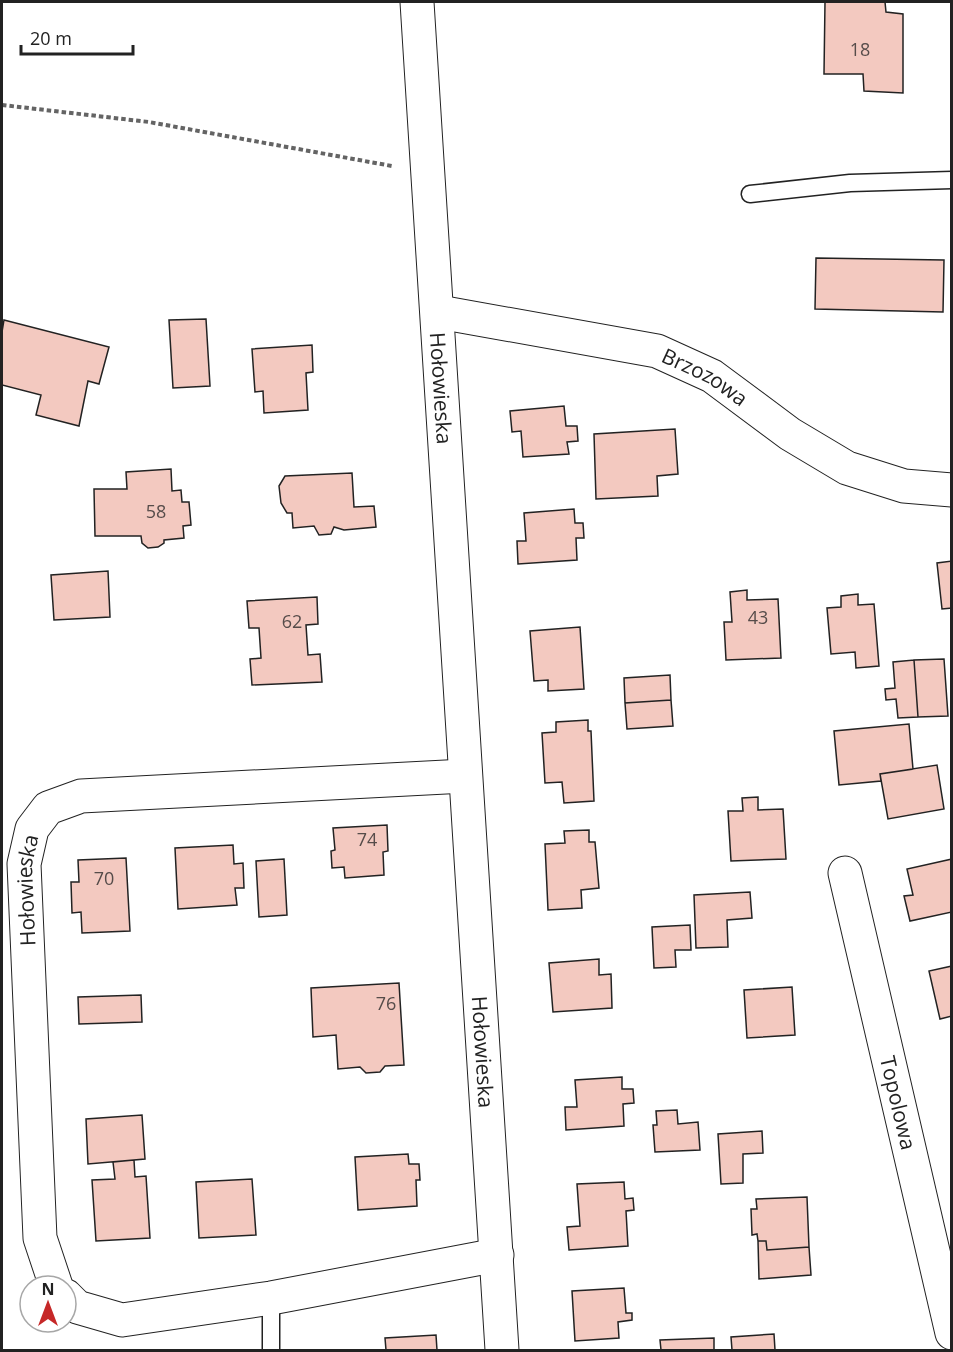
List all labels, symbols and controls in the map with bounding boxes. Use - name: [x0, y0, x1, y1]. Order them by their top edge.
- scale bar: [21, 18, 134, 56]
- text: 20 m: [30, 26, 72, 50]
- house number: 18: [850, 37, 870, 61]
- street label: Hołowieska: [424, 331, 459, 445]
- street label: Brzozowa: [658, 341, 754, 412]
- house number: 58: [146, 499, 166, 523]
- house number: 43: [748, 605, 768, 629]
- house number: 62: [282, 609, 302, 633]
- house number: 74: [357, 827, 377, 851]
- street label: Hołowieska: [10, 831, 44, 947]
- house number: 70: [94, 866, 114, 890]
- house number: 76: [376, 991, 396, 1015]
- street label: Hołowieska: [466, 995, 501, 1109]
- street label: Topolowa: [874, 1053, 923, 1153]
- north arrow: [18, 1274, 78, 1334]
- text: N: [41, 1278, 55, 1300]

